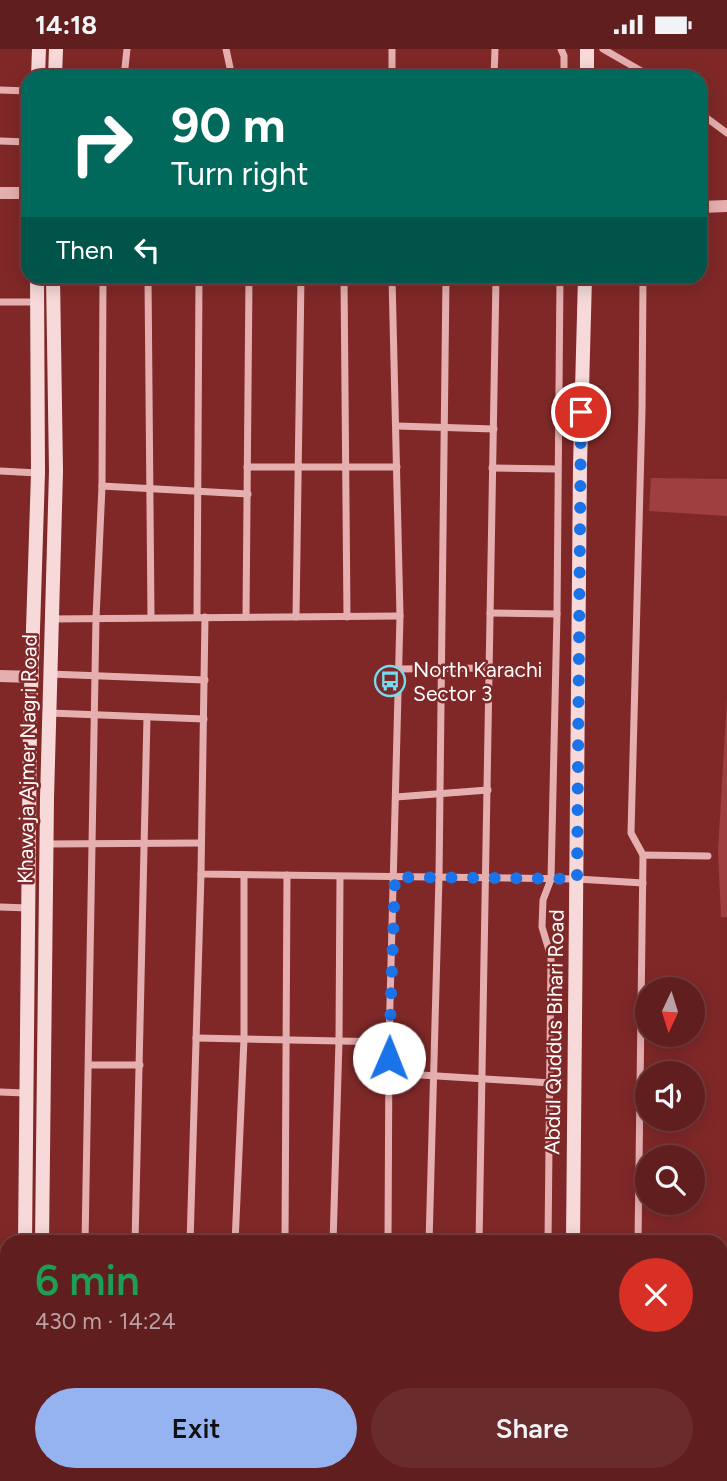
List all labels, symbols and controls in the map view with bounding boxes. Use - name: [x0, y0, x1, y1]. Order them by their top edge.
- text: 14:18: [35, 9, 97, 41]
- text: 90 m: [171, 95, 286, 154]
- icon: right: [56, 98, 147, 189]
- text: Turn right: [171, 155, 309, 193]
- icon: left: [128, 231, 166, 269]
- text: Then: [56, 234, 114, 266]
- pin: [551, 382, 611, 442]
- icon: arrive: [562, 393, 600, 431]
- street label: Khawaja Ajmer Nagri Road: [12, 634, 42, 884]
- place label: North Karachi Sector 3: [413, 657, 542, 706]
- bus stop icon: North Karachi Sector 3: [373, 664, 407, 698]
- street label: Abdul Quddus Bihari Road: [539, 909, 569, 1155]
- north arrow: [635, 977, 705, 1047]
- map controls: [635, 977, 705, 1215]
- position arrow: [352, 1021, 426, 1095]
- button: sound: [635, 1061, 705, 1131]
- button: search: [635, 1145, 705, 1215]
- text: 6 min: [35, 1255, 140, 1306]
- button: close: [619, 1258, 693, 1332]
- text: 430 m · 14:24: [35, 1307, 176, 1335]
- button: Exit: [35, 1388, 357, 1468]
- button: Share: [371, 1388, 693, 1468]

